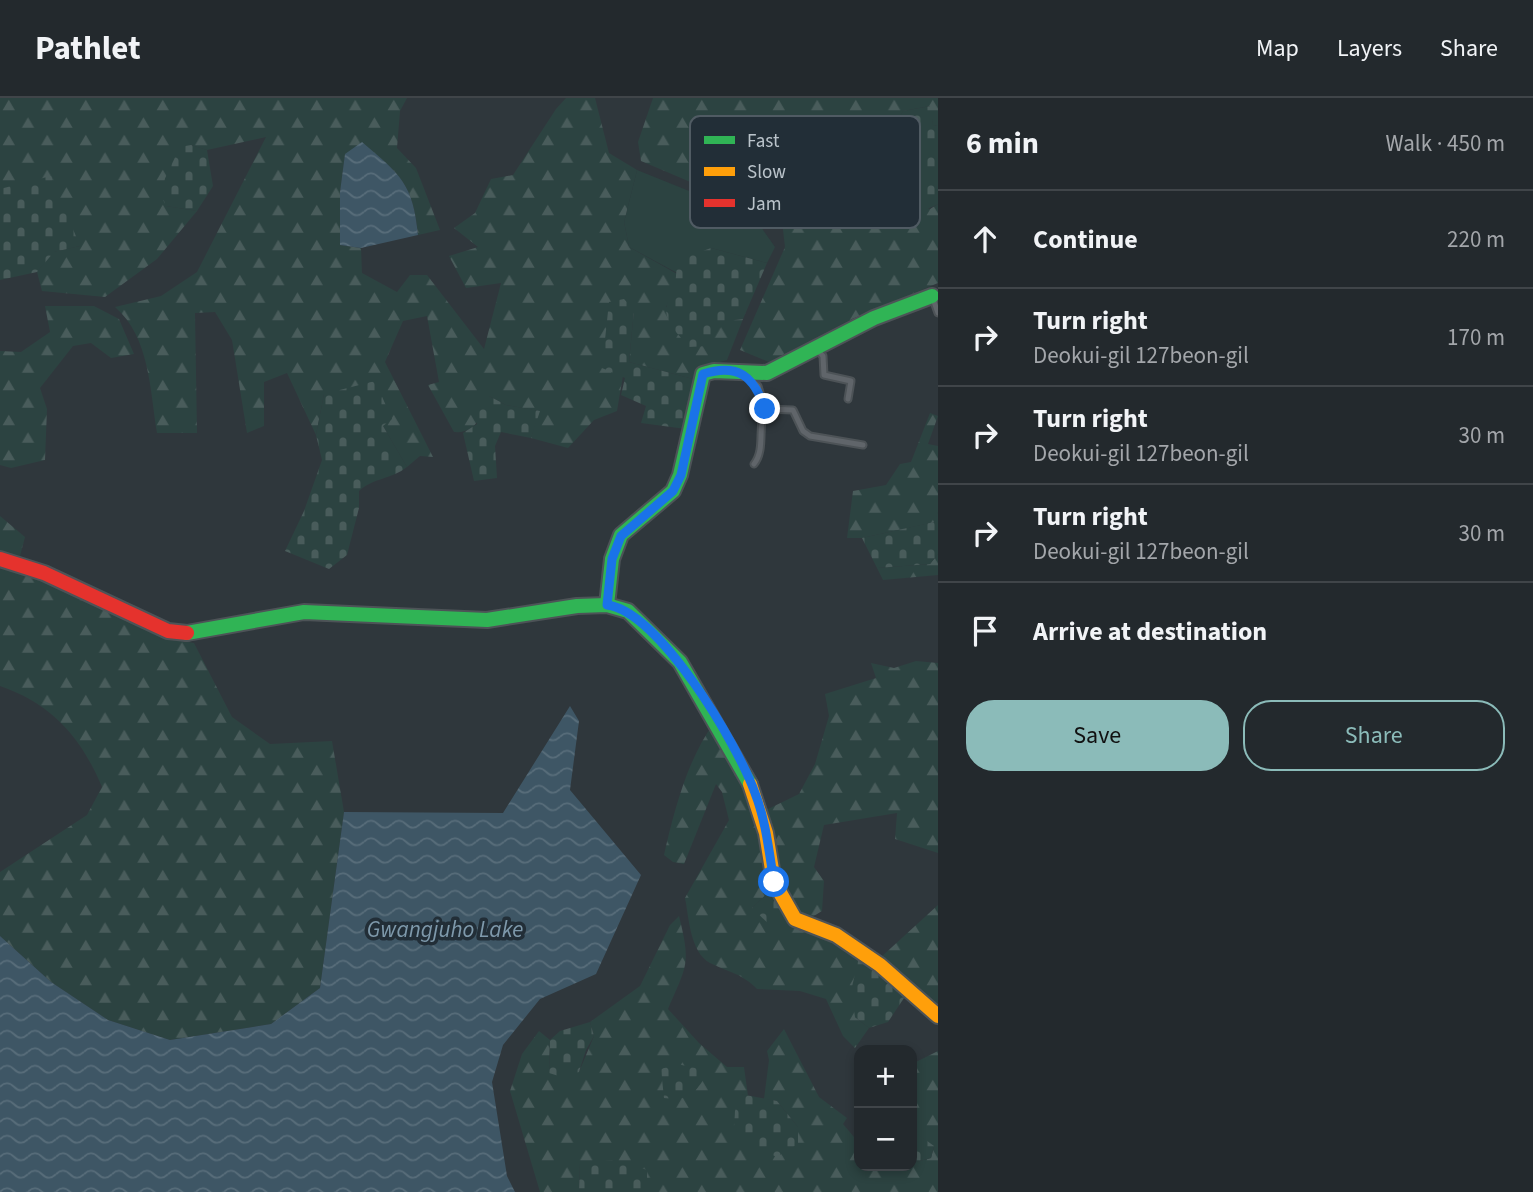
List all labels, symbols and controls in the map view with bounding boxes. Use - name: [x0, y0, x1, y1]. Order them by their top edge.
- text: Pathlet: [35, 25, 141, 72]
- text: Map: [1256, 31, 1299, 66]
- text: Layers: [1337, 31, 1402, 66]
- text: Share: [1440, 31, 1498, 66]
- legend: [690, 116, 920, 228]
- text: 6 min: [966, 122, 1039, 165]
- text: Walk · 450 m: [1386, 127, 1505, 160]
- text: Fast: [747, 128, 780, 155]
- text: Slow: [747, 159, 786, 186]
- text: Jam: [747, 191, 781, 218]
- icon: ahead: [966, 220, 1004, 258]
- text: Continue: [1033, 221, 1138, 258]
- text: 220 m: [1447, 223, 1505, 256]
- text: Turn right: [1033, 302, 1148, 339]
- icon: right: [966, 318, 1004, 356]
- text: 170 m: [1447, 321, 1505, 354]
- text: Deokui-gil 127beon-gil: [1033, 339, 1249, 372]
- route end: [749, 393, 780, 424]
- text: Turn right: [1033, 400, 1148, 437]
- icon: right: [966, 416, 1004, 454]
- text: 30 m: [1458, 419, 1505, 452]
- text: Deokui-gil 127beon-gil: [1033, 437, 1249, 470]
- text: Turn right: [1033, 498, 1148, 535]
- icon: right: [966, 514, 1004, 552]
- text: 30 m: [1458, 517, 1505, 550]
- text: Deokui-gil 127beon-gil: [1033, 535, 1249, 568]
- icon: arrive: [966, 612, 1004, 650]
- text: Arrive at destination: [1033, 613, 1267, 650]
- button: Save: [966, 700, 1229, 771]
- button: Share: [1243, 700, 1505, 771]
- route start: [758, 866, 789, 897]
- water label: Gwangjuho Lake: [367, 913, 523, 946]
- map controls: [854, 1045, 917, 1171]
- button: +: [854, 1045, 917, 1108]
- button: −: [854, 1108, 917, 1171]

